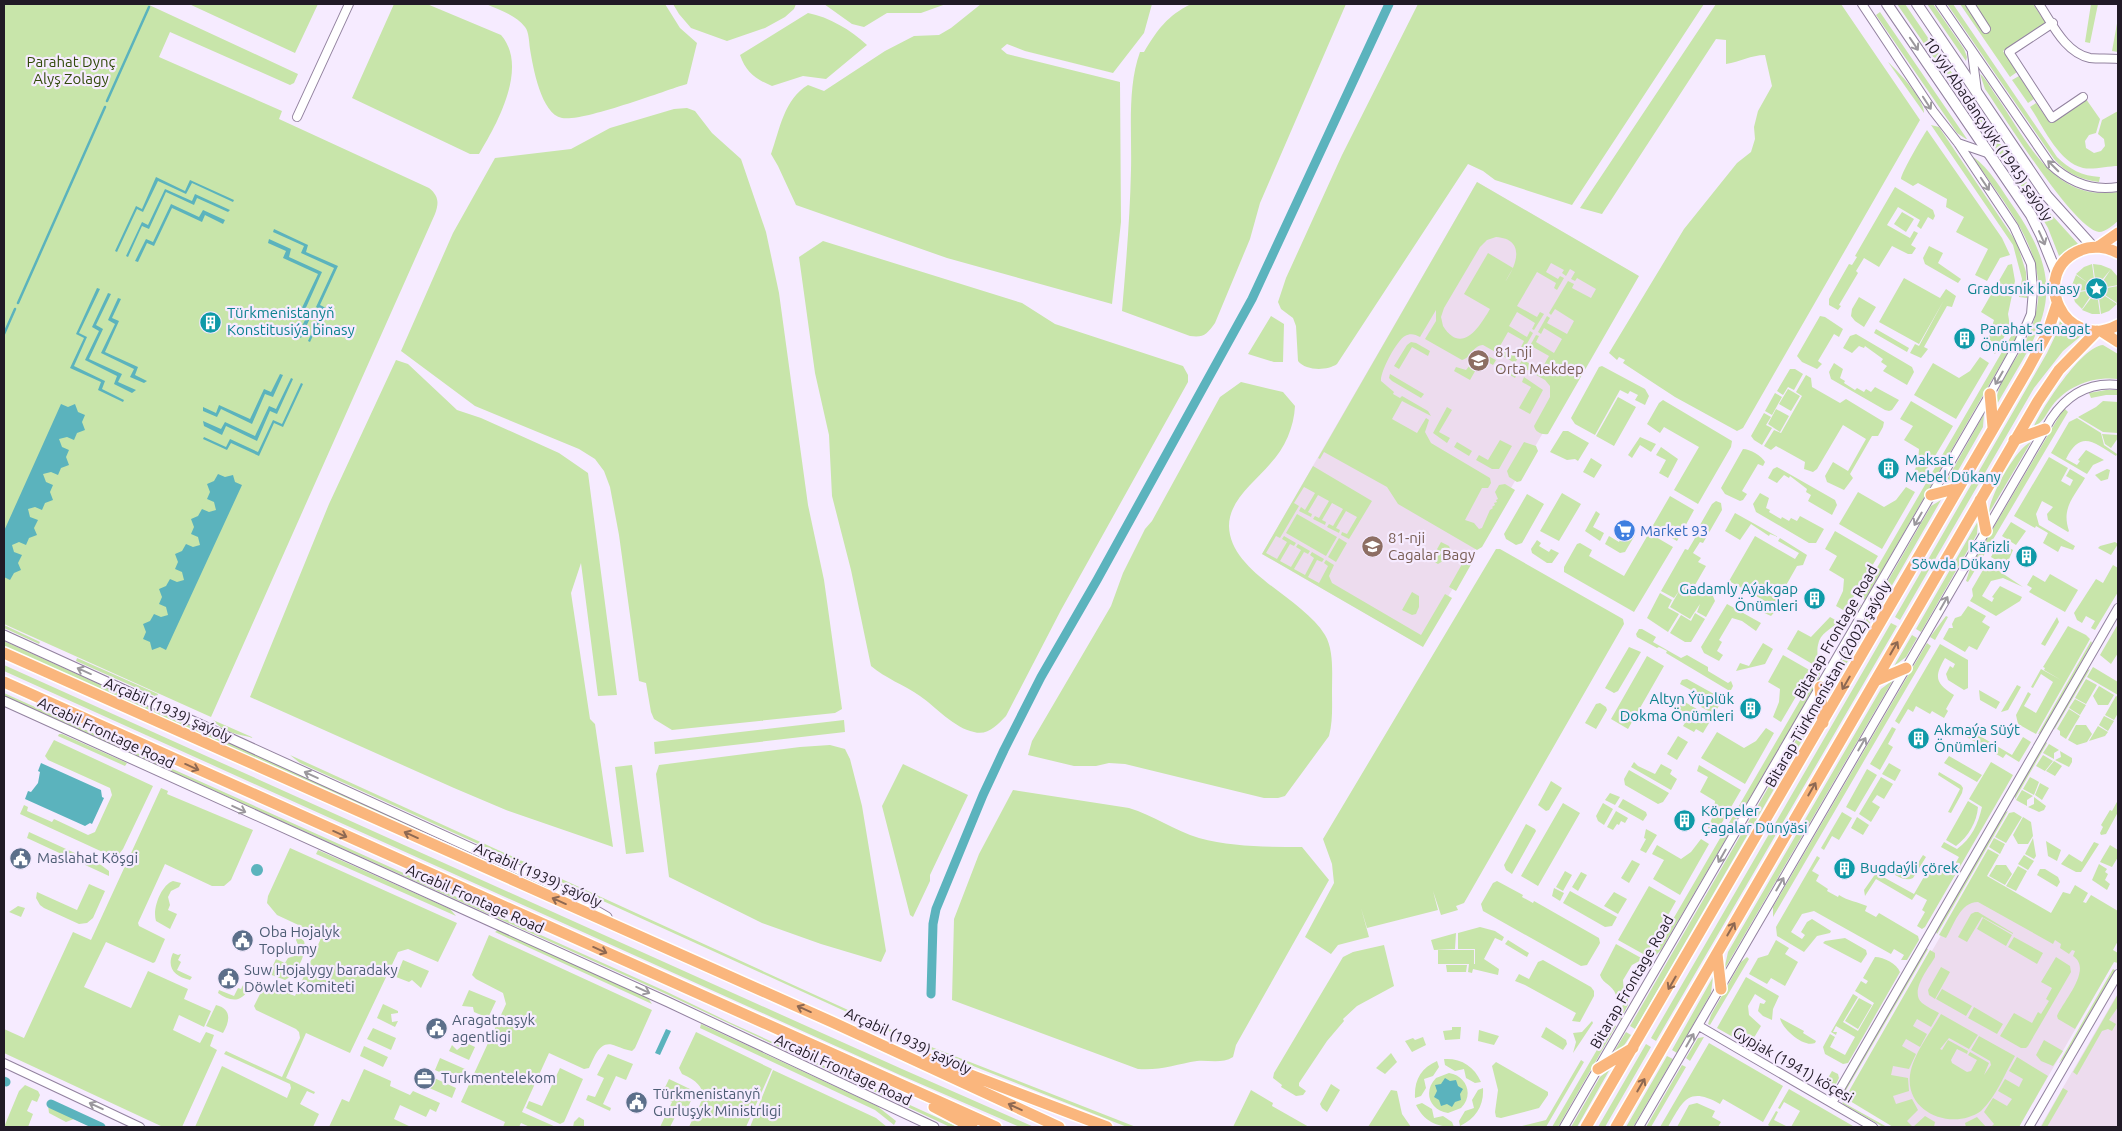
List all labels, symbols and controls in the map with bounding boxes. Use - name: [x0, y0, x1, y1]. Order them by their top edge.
- street label: 10 ýyl Abadançylyk (1945) şaýoly: [1920, 33, 2056, 224]
- one-way arrow: [1909, 37, 1919, 51]
- park label: Parahat Dynç Alyş Zolagy: [27, 53, 115, 87]
- one-way arrow: [1923, 95, 1933, 109]
- one-way arrow: [2047, 160, 2059, 172]
- one-way arrow: [1980, 176, 1990, 190]
- one-way arrow: [2038, 230, 2048, 245]
- place icon: Gradusnik binasy: [2084, 277, 2108, 301]
- place label: Gradusnik binasy: [1967, 280, 2080, 297]
- place label: Türkmenistanyň Konstitusiýa binasy: [227, 304, 355, 338]
- building icon: Türkmenistanyň Konstitusiýa binasy: [199, 310, 223, 334]
- place label: Parahat Senagat Önümleri: [1980, 320, 2090, 354]
- building icon: Parahat Senagat Önümleri: [1952, 326, 1976, 350]
- place label: 81-nji Orta Mekdep: [1495, 343, 1584, 377]
- school or university icon: 81-nji Orta Mekdep: [1467, 349, 1491, 373]
- one-way arrow: [1993, 370, 2003, 385]
- place label: Maksat Mebel Dükany: [1905, 451, 2001, 485]
- building icon: Maksat Mebel Dükany: [1877, 457, 1901, 481]
- one-way arrow: [1912, 511, 1922, 525]
- supermarket icon: Market 93: [1612, 519, 1636, 543]
- place label: Market 93: [1640, 522, 1708, 539]
- place label: 81-nji Cagalar Bagy: [1388, 529, 1475, 563]
- school or university icon: 81-nji Cagalar Bagy: [1360, 535, 1384, 559]
- place label: Kärizli Söwda Dükany: [1912, 538, 2010, 572]
- building icon: Kärizli Söwda Dükany: [2014, 544, 2038, 568]
- street label: Bitarap Frontage Road: [1790, 562, 1881, 702]
- street label: Bitarap Türkmenistan (2002) şaýoly: [1761, 577, 1894, 790]
- place label: Gadamly Aýakgap Önümleri: [1679, 580, 1798, 614]
- building icon: Gadamly Aýakgap Önümleri: [1802, 586, 1826, 610]
- one-way arrow: [1939, 596, 1949, 611]
- one-way arrow: [1890, 642, 1900, 656]
- one-way arrow: [77, 666, 92, 675]
- street label: Arçabil (1939) şaýoly: [102, 674, 235, 745]
- one-way arrow: [1841, 675, 1851, 689]
- place label: Altyn Ýüplük Dokma Önümleri: [1620, 690, 1734, 724]
- street label: Arcabil Frontage Road: [35, 693, 177, 772]
- building icon: Altyn Ýüplük Dokma Önümleri: [1738, 696, 1762, 720]
- place label: Akmaýa Süýt Önümleri: [1934, 721, 2020, 755]
- building icon: Akmaýa Süýt Önümleri: [1906, 727, 1930, 751]
- one-way arrow: [1858, 737, 1868, 751]
- one-way arrow: [184, 763, 199, 772]
- one-way arrow: [304, 769, 319, 779]
- one-way arrow: [1808, 782, 1818, 796]
- place label: Körpeler Çagalar Dünýäsi: [1701, 802, 1808, 836]
- one-way arrow: [231, 804, 246, 814]
- building icon: Körpeler Çagalar Dünýäsi: [1673, 808, 1697, 832]
- one-way arrow: [332, 829, 347, 839]
- one-way arrow: [404, 829, 419, 839]
- street label: Arçabil (1939) şaýoly: [472, 839, 605, 910]
- public building icon: Maslahat Köşgi: [9, 846, 33, 870]
- one-way arrow: [1716, 848, 1726, 862]
- place label: Maslahat Köşgi: [37, 849, 138, 866]
- building icon: Bugdaýli çörek: [1832, 856, 1856, 880]
- place label: Bugdaýli çörek: [1860, 859, 1959, 876]
- street label: Arcabil Frontage Road: [404, 860, 547, 937]
- one-way arrow: [1776, 878, 1786, 892]
- one-way arrow: [552, 896, 567, 905]
- street label: Bitarap Frontage Road: [1586, 912, 1677, 1052]
- one-way arrow: [1726, 922, 1736, 937]
- place label: Oba Hojalyk Toplumy: [259, 923, 340, 957]
- public building icon: Oba Hojalyk Toplumy: [231, 929, 255, 953]
- one-way arrow: [592, 945, 607, 955]
- place label: Suw Hojalygy baradaky Döwlet Komiteti: [244, 961, 398, 995]
- public building icon: Suw Hojalygy baradaky Döwlet Komiteti: [216, 967, 240, 991]
- one-way arrow: [1667, 975, 1677, 990]
- one-way arrow: [635, 986, 650, 996]
- one-way arrow: [797, 1004, 812, 1014]
- street label: Arçabil (1939) şaýoly: [842, 1004, 974, 1077]
- place label: Aragatnaşyk agentligi: [452, 1011, 535, 1045]
- public building icon: Aragatnaşyk agentligi: [424, 1017, 448, 1041]
- street label: Gypjak (1941) köçesi: [1730, 1023, 1857, 1106]
- street label: Arcabil Frontage Road: [772, 1030, 914, 1109]
- one-way arrow: [1686, 1034, 1696, 1048]
- office icon: Turkmentelekom: [413, 1066, 437, 1090]
- place label: Turkmentelekom: [441, 1069, 556, 1086]
- one-way arrow: [1636, 1078, 1646, 1093]
- place label: Türkmenistanyň Gurluşyk Ministrligi: [653, 1085, 781, 1119]
- public building icon: Türkmenistanyň Gurluşyk Ministrligi: [625, 1091, 649, 1115]
- one-way arrow: [89, 1101, 104, 1111]
- one-way arrow: [1008, 1101, 1023, 1111]

